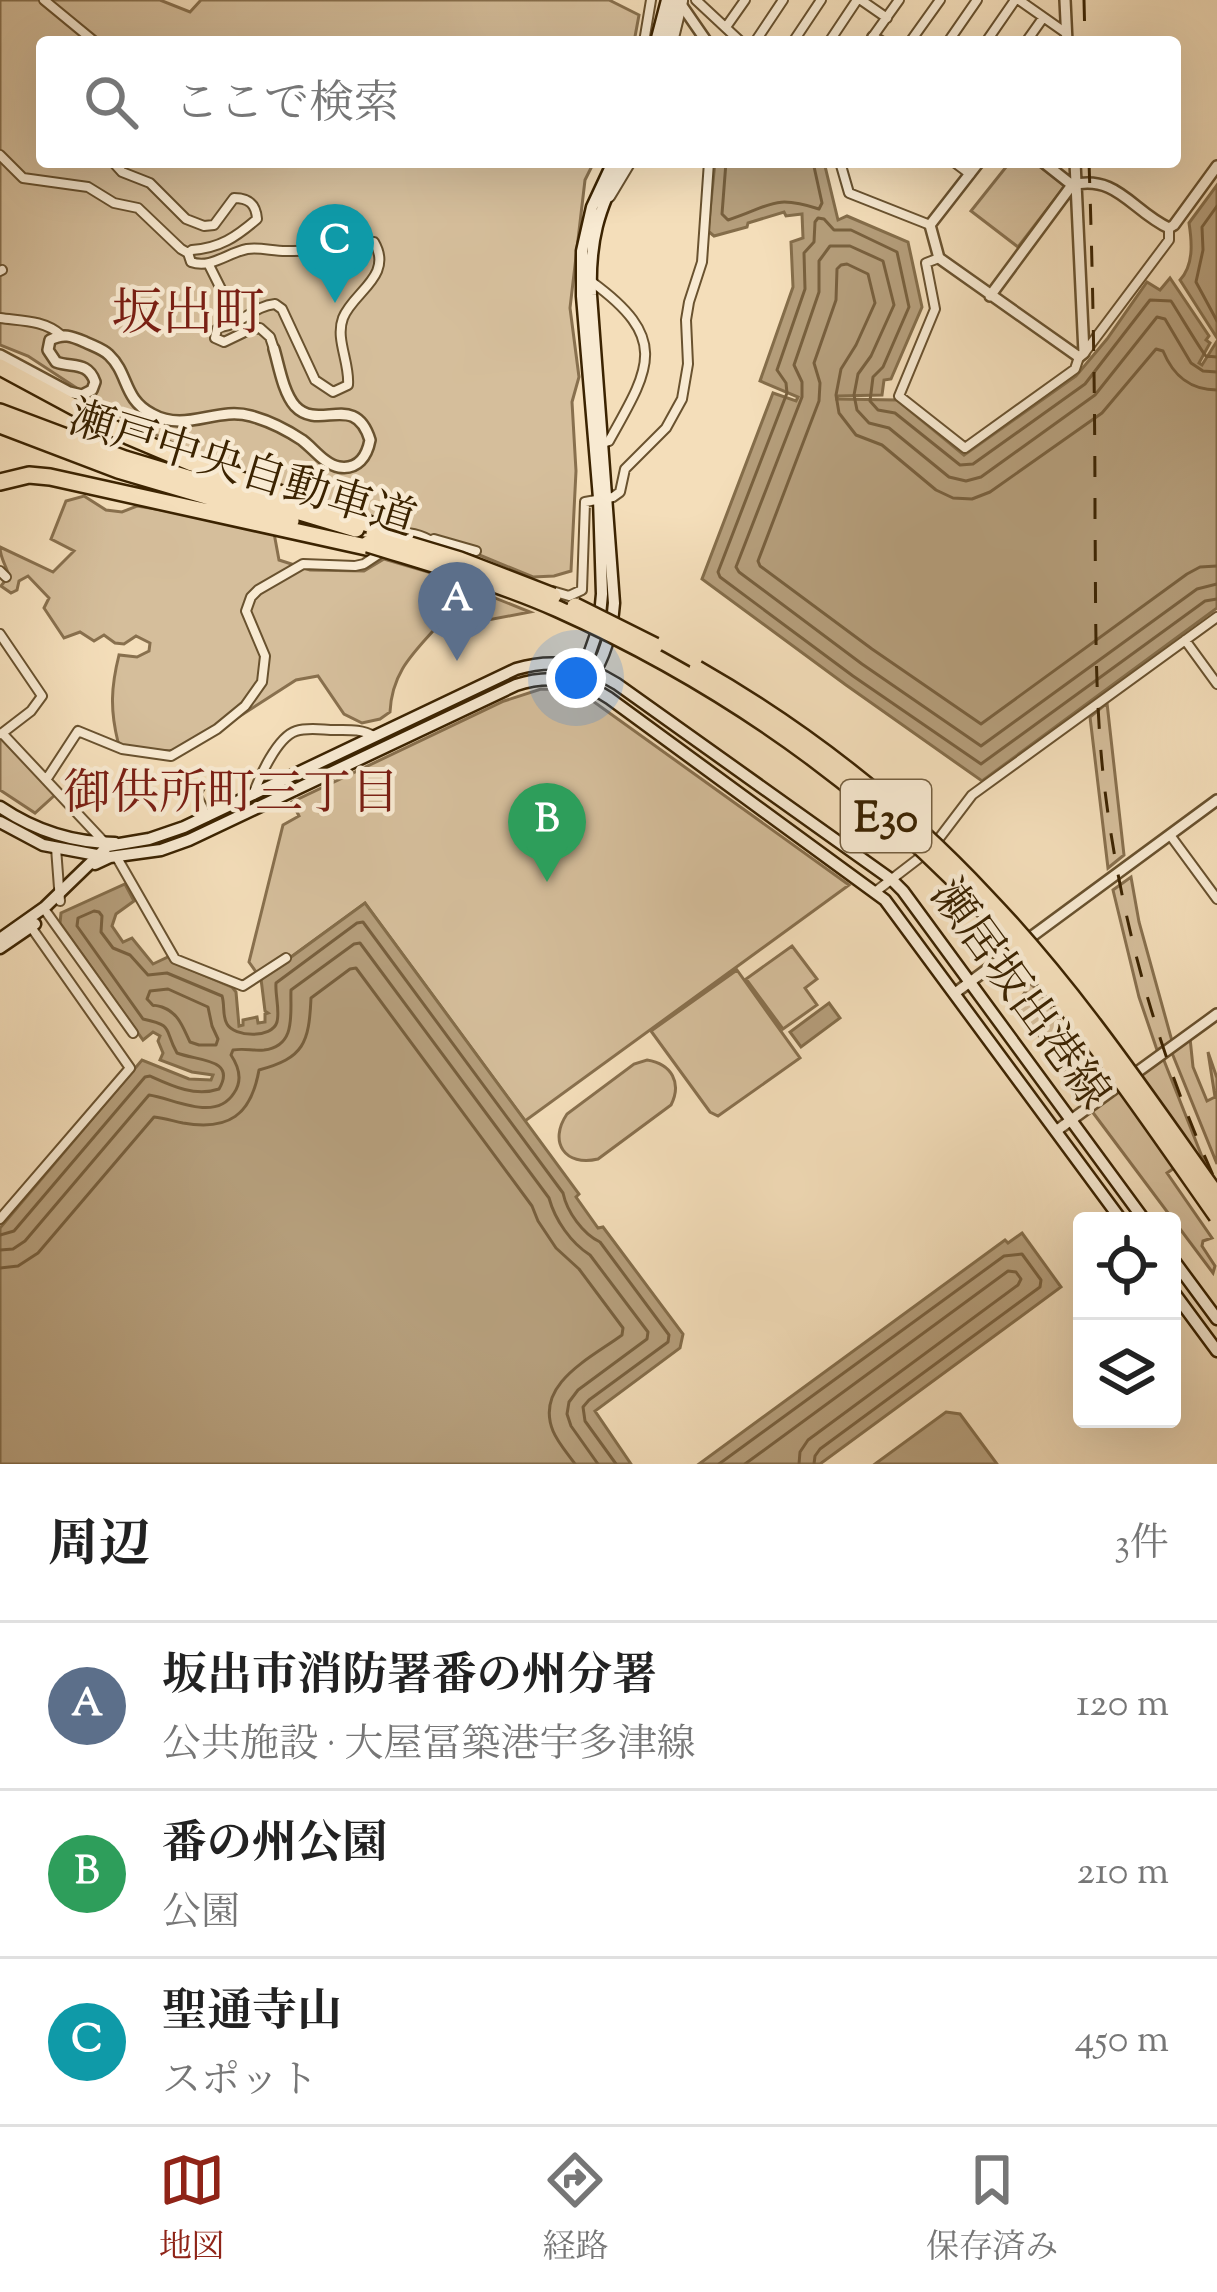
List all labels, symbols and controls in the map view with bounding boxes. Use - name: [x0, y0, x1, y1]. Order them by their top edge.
- search box: [36, 36, 1181, 168]
- icon: search: [78, 69, 144, 135]
- text: ここで検索: [174, 74, 399, 139]
- pin: C: [296, 204, 374, 303]
- district label: 坂出町: [111, 280, 265, 353]
- street label: 瀬戸中央自動車道: [60, 389, 423, 556]
- pin: A: [418, 562, 496, 661]
- your location: [546, 648, 606, 708]
- district label: 御供所町三丁目: [63, 762, 399, 831]
- road number: E30: [841, 780, 931, 852]
- pin: B: [508, 783, 586, 882]
- street label: 瀬居坂出港線: [912, 868, 1123, 1125]
- map controls: [1073, 1212, 1181, 1428]
- button: locate: [1073, 1212, 1181, 1320]
- button: layers: [1073, 1320, 1181, 1428]
- text: 周辺: [48, 1511, 150, 1584]
- text: 3件: [1114, 1518, 1169, 1574]
- text: 坂出市消防署番の州分署: [162, 1646, 657, 1711]
- text: A: [71, 1678, 103, 1734]
- text: 120 m: [1076, 1678, 1169, 1734]
- text: 公共施設 · 大屋冨築港宇多津線: [162, 1719, 695, 1775]
- text: 番の州公園: [162, 1814, 387, 1879]
- text: B: [75, 1846, 99, 1902]
- text: 210 m: [1077, 1846, 1169, 1902]
- text: 公園: [162, 1887, 240, 1943]
- text: 聖通寺山: [162, 1982, 342, 2047]
- text: C: [71, 2014, 103, 2070]
- text: 450 m: [1075, 2014, 1169, 2070]
- text: スポット: [162, 2055, 318, 2111]
- tab: 地図: [159, 2147, 225, 2273]
- tab: 経路: [542, 2147, 608, 2273]
- tab: 保存済み: [926, 2147, 1058, 2273]

